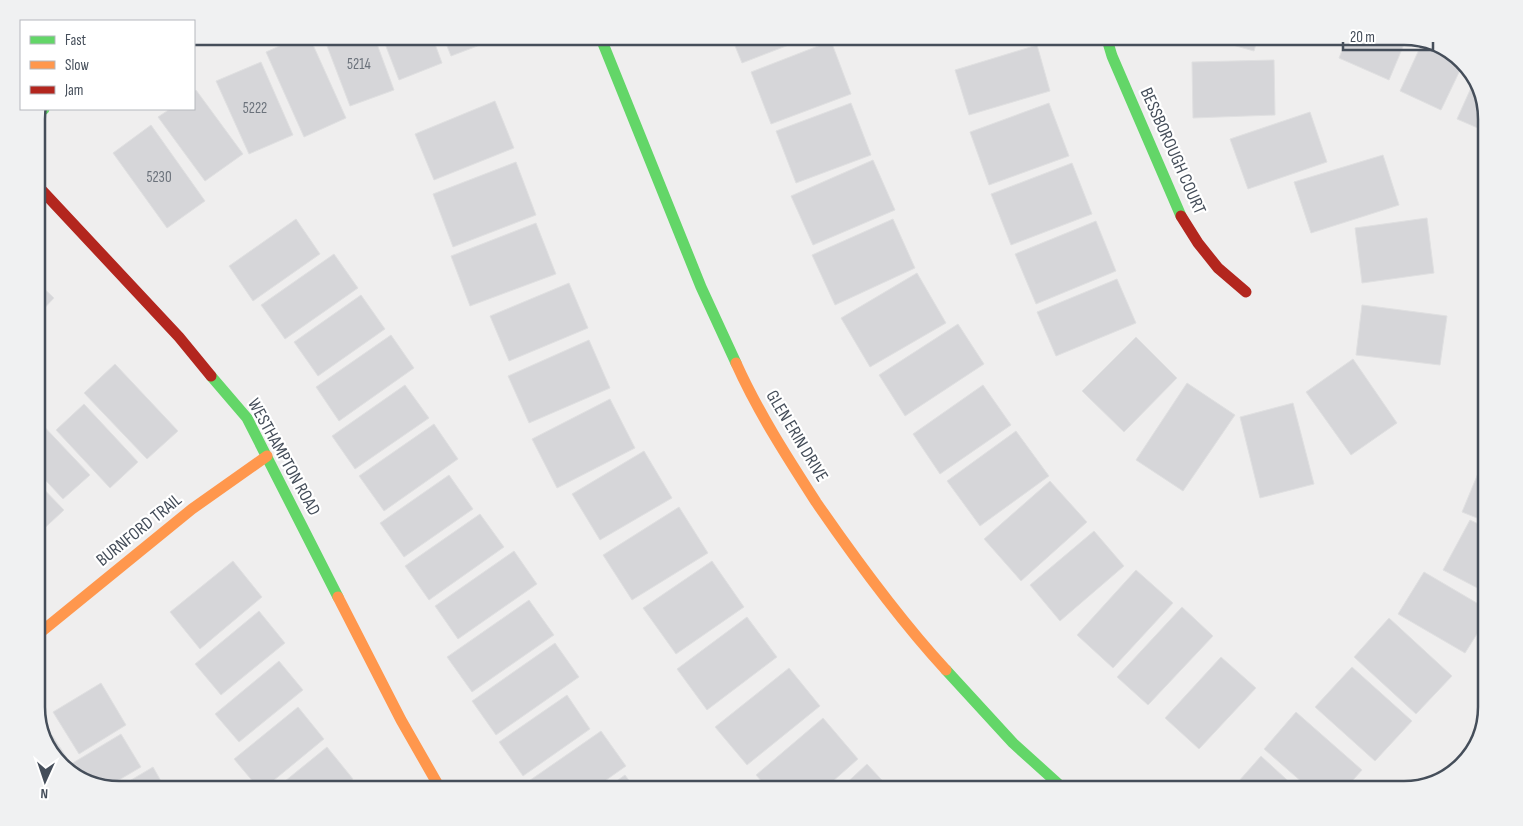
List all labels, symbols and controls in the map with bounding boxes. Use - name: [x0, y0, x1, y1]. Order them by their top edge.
- legend: [20, 20, 195, 110]
- scale bar: [1343, 20, 1433, 52]
- text: 20 m: [1350, 28, 1375, 47]
- text: Fast: [65, 31, 87, 50]
- house number: 5214: [347, 55, 371, 74]
- text: Slow: [65, 56, 89, 75]
- text: Jam: [64, 81, 83, 100]
- street label: BESSBOROUGH COURT: [1136, 85, 1210, 217]
- house number: 5222: [243, 99, 267, 118]
- house number: 5230: [146, 168, 172, 187]
- street label: GLEN ERIN DRIVE: [762, 387, 832, 485]
- street label: WESTHAMPTON ROAD: [243, 395, 325, 519]
- street label: BURNFORD TRAIL: [92, 489, 186, 571]
- north arrow: [20, 756, 70, 806]
- text: N: [40, 785, 49, 802]

